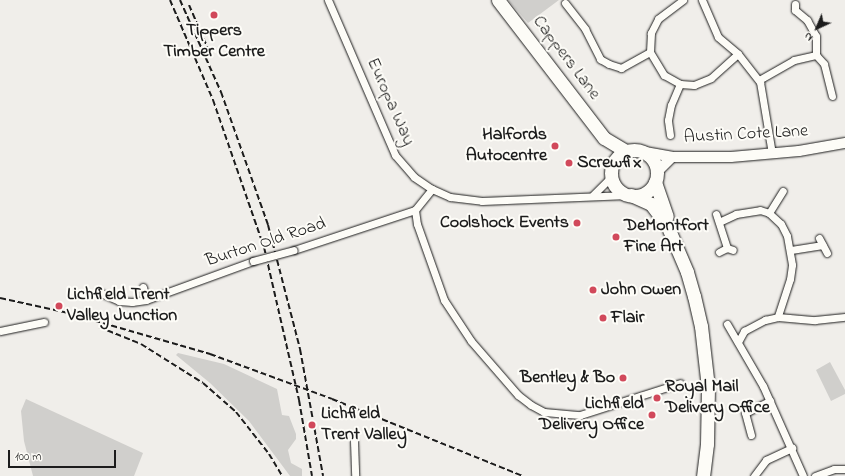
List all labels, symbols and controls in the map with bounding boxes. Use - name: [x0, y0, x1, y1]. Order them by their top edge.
- north arrow: [797, 8, 837, 48]
- marker: Tippers Timber Centre: [209, 10, 219, 20]
- street label: Cappers Lane: [527, 12, 605, 104]
- place label: Tippers Timber Centre: [163, 21, 265, 64]
- text: N: [800, 28, 817, 45]
- street label: Europa Way: [361, 55, 419, 149]
- street label: Austin Cote Lane: [683, 121, 809, 149]
- place label: Halfords Autocentre: [466, 125, 547, 168]
- marker: Halfords Autocentre: [550, 141, 560, 151]
- place label: Screwfix: [577, 152, 642, 174]
- marker: Screwfix: [564, 158, 574, 168]
- place label: Coolshock Events: [440, 212, 569, 234]
- street label: Burton Old Road: [203, 213, 329, 273]
- place label: DeMontfort Fine Art: [624, 216, 709, 258]
- marker: Coolshock Events: [572, 218, 582, 228]
- marker: DeMontfort Fine Art: [611, 232, 621, 242]
- place label: John Owen: [601, 279, 681, 301]
- place label: Lichfield Trent Valley Junction: [67, 285, 177, 328]
- marker: John Owen: [588, 285, 598, 295]
- marker: Lichfield Trent Valley Junction: [54, 301, 64, 311]
- place label: Flair: [611, 307, 644, 329]
- marker: Flair: [598, 313, 608, 323]
- place label: Bentley & Bo: [520, 367, 615, 389]
- marker: Bentley & Bo: [618, 373, 628, 383]
- place label: Royal Mail Delivery Office: [665, 377, 770, 420]
- marker: Royal Mail Delivery Office: [652, 393, 662, 403]
- place label: Lichfield Delivery Office: [539, 394, 644, 436]
- place label: Lichfield Trent Valley: [321, 404, 407, 446]
- marker: Lichfield Delivery Office: [647, 410, 657, 420]
- marker: Lichfield Trent Valley: [306, 419, 318, 431]
- scale bar: [10, 442, 118, 468]
- text: 100 m: [15, 448, 42, 466]

